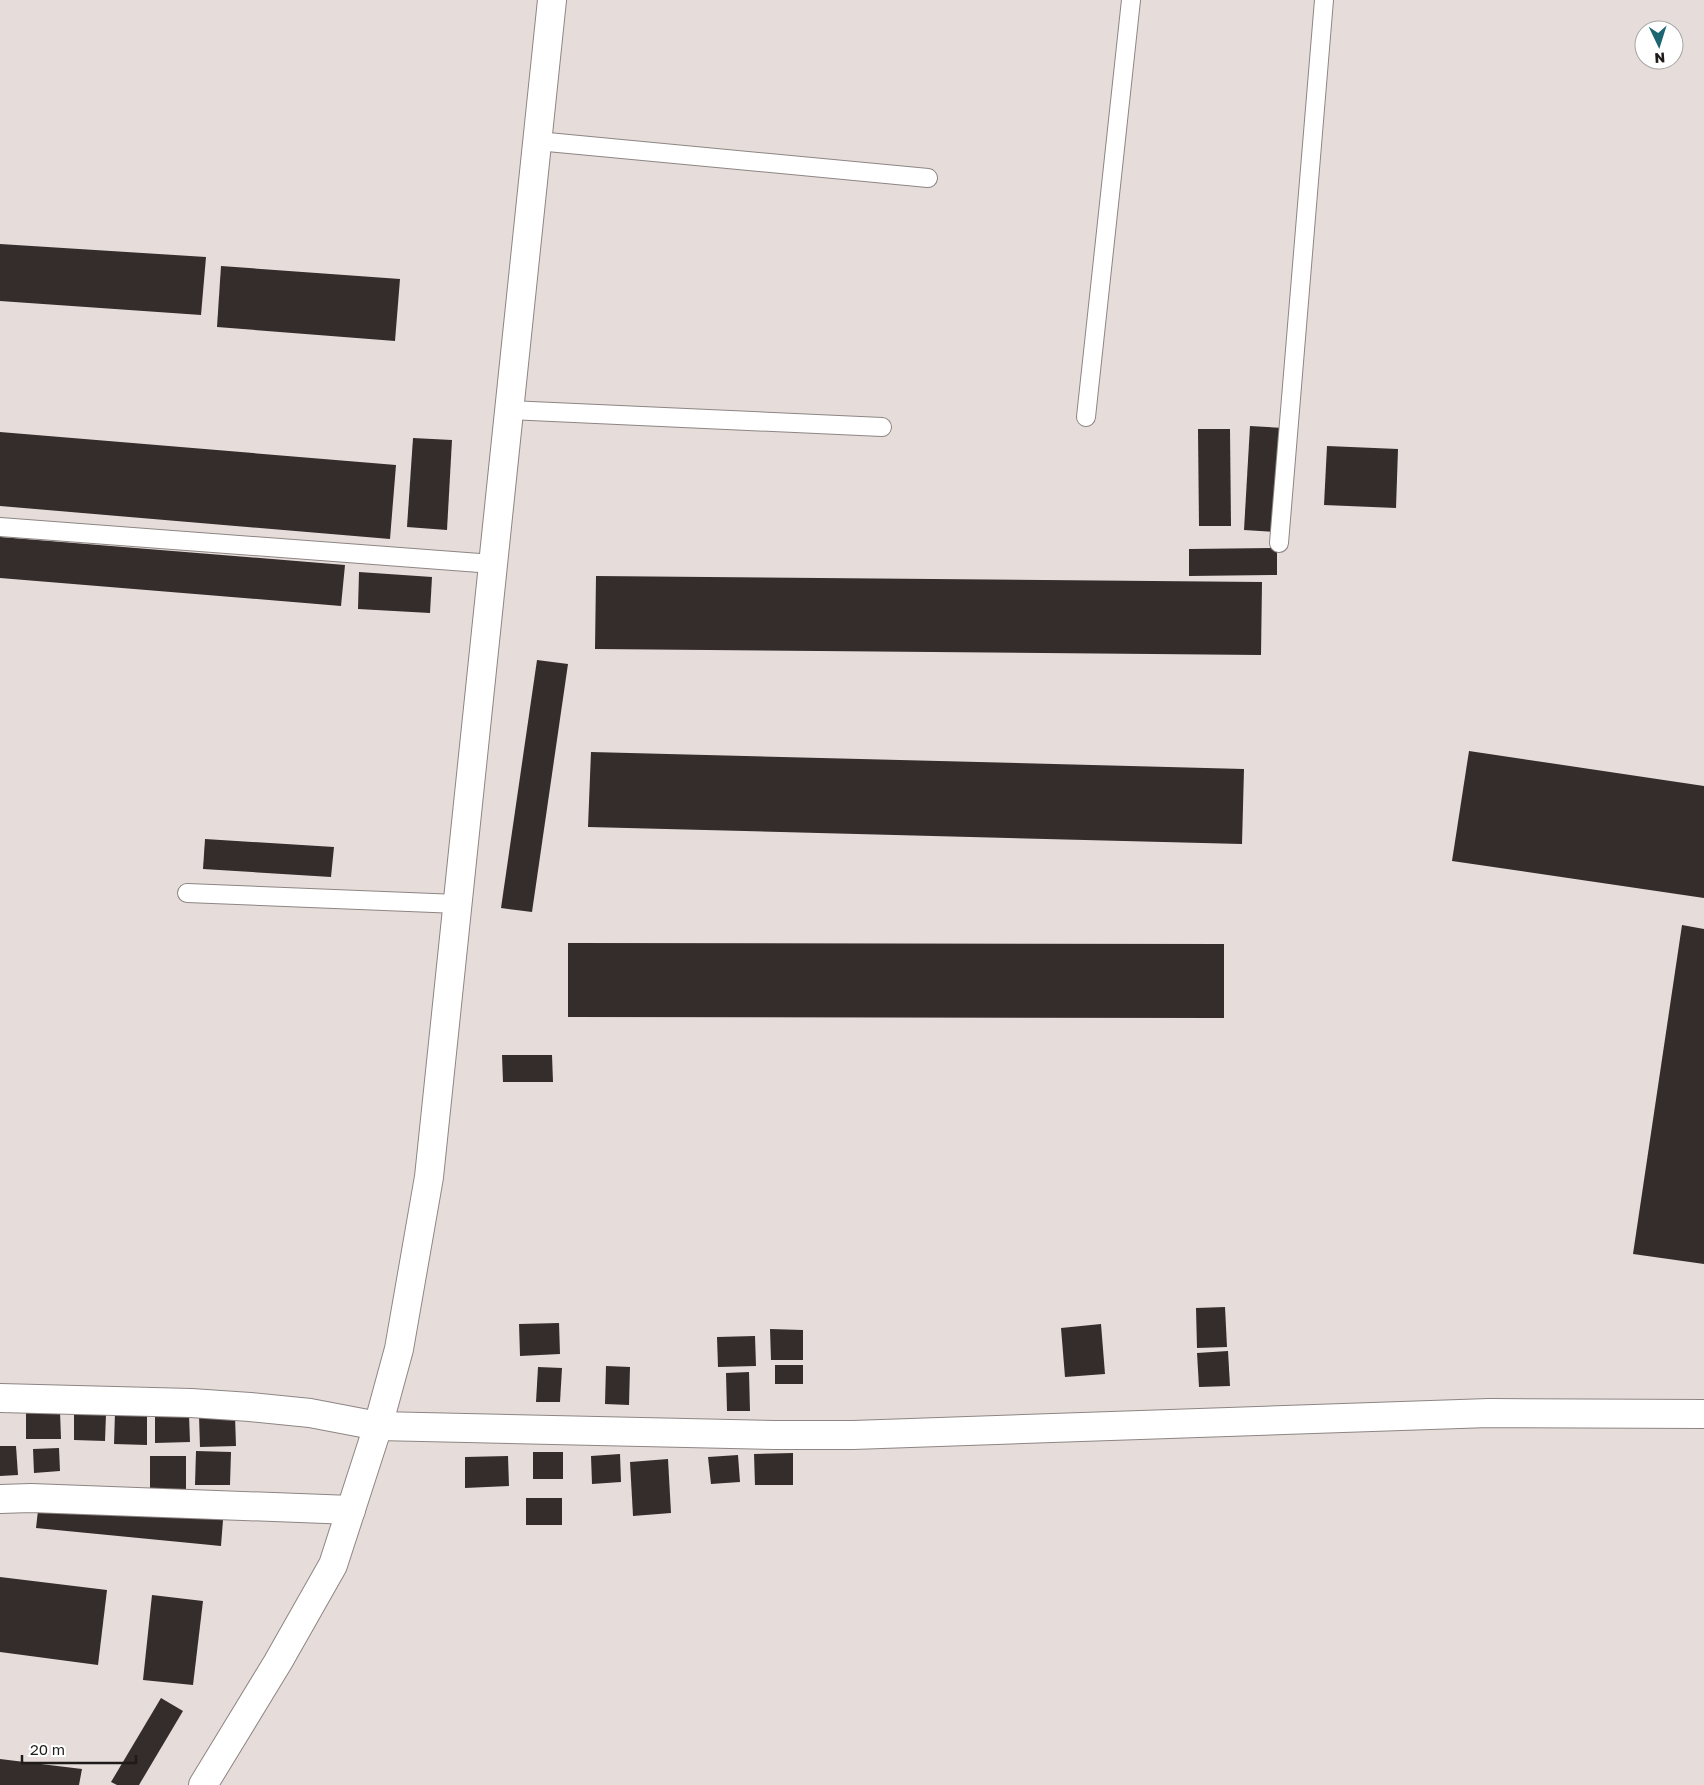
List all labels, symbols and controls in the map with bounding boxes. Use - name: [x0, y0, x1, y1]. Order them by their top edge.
- north arrow: [1634, 20, 1684, 70]
- text: N: [1654, 50, 1666, 67]
- scale bar: [22, 1732, 136, 1764]
- text: 20 m: [30, 1740, 65, 1758]

